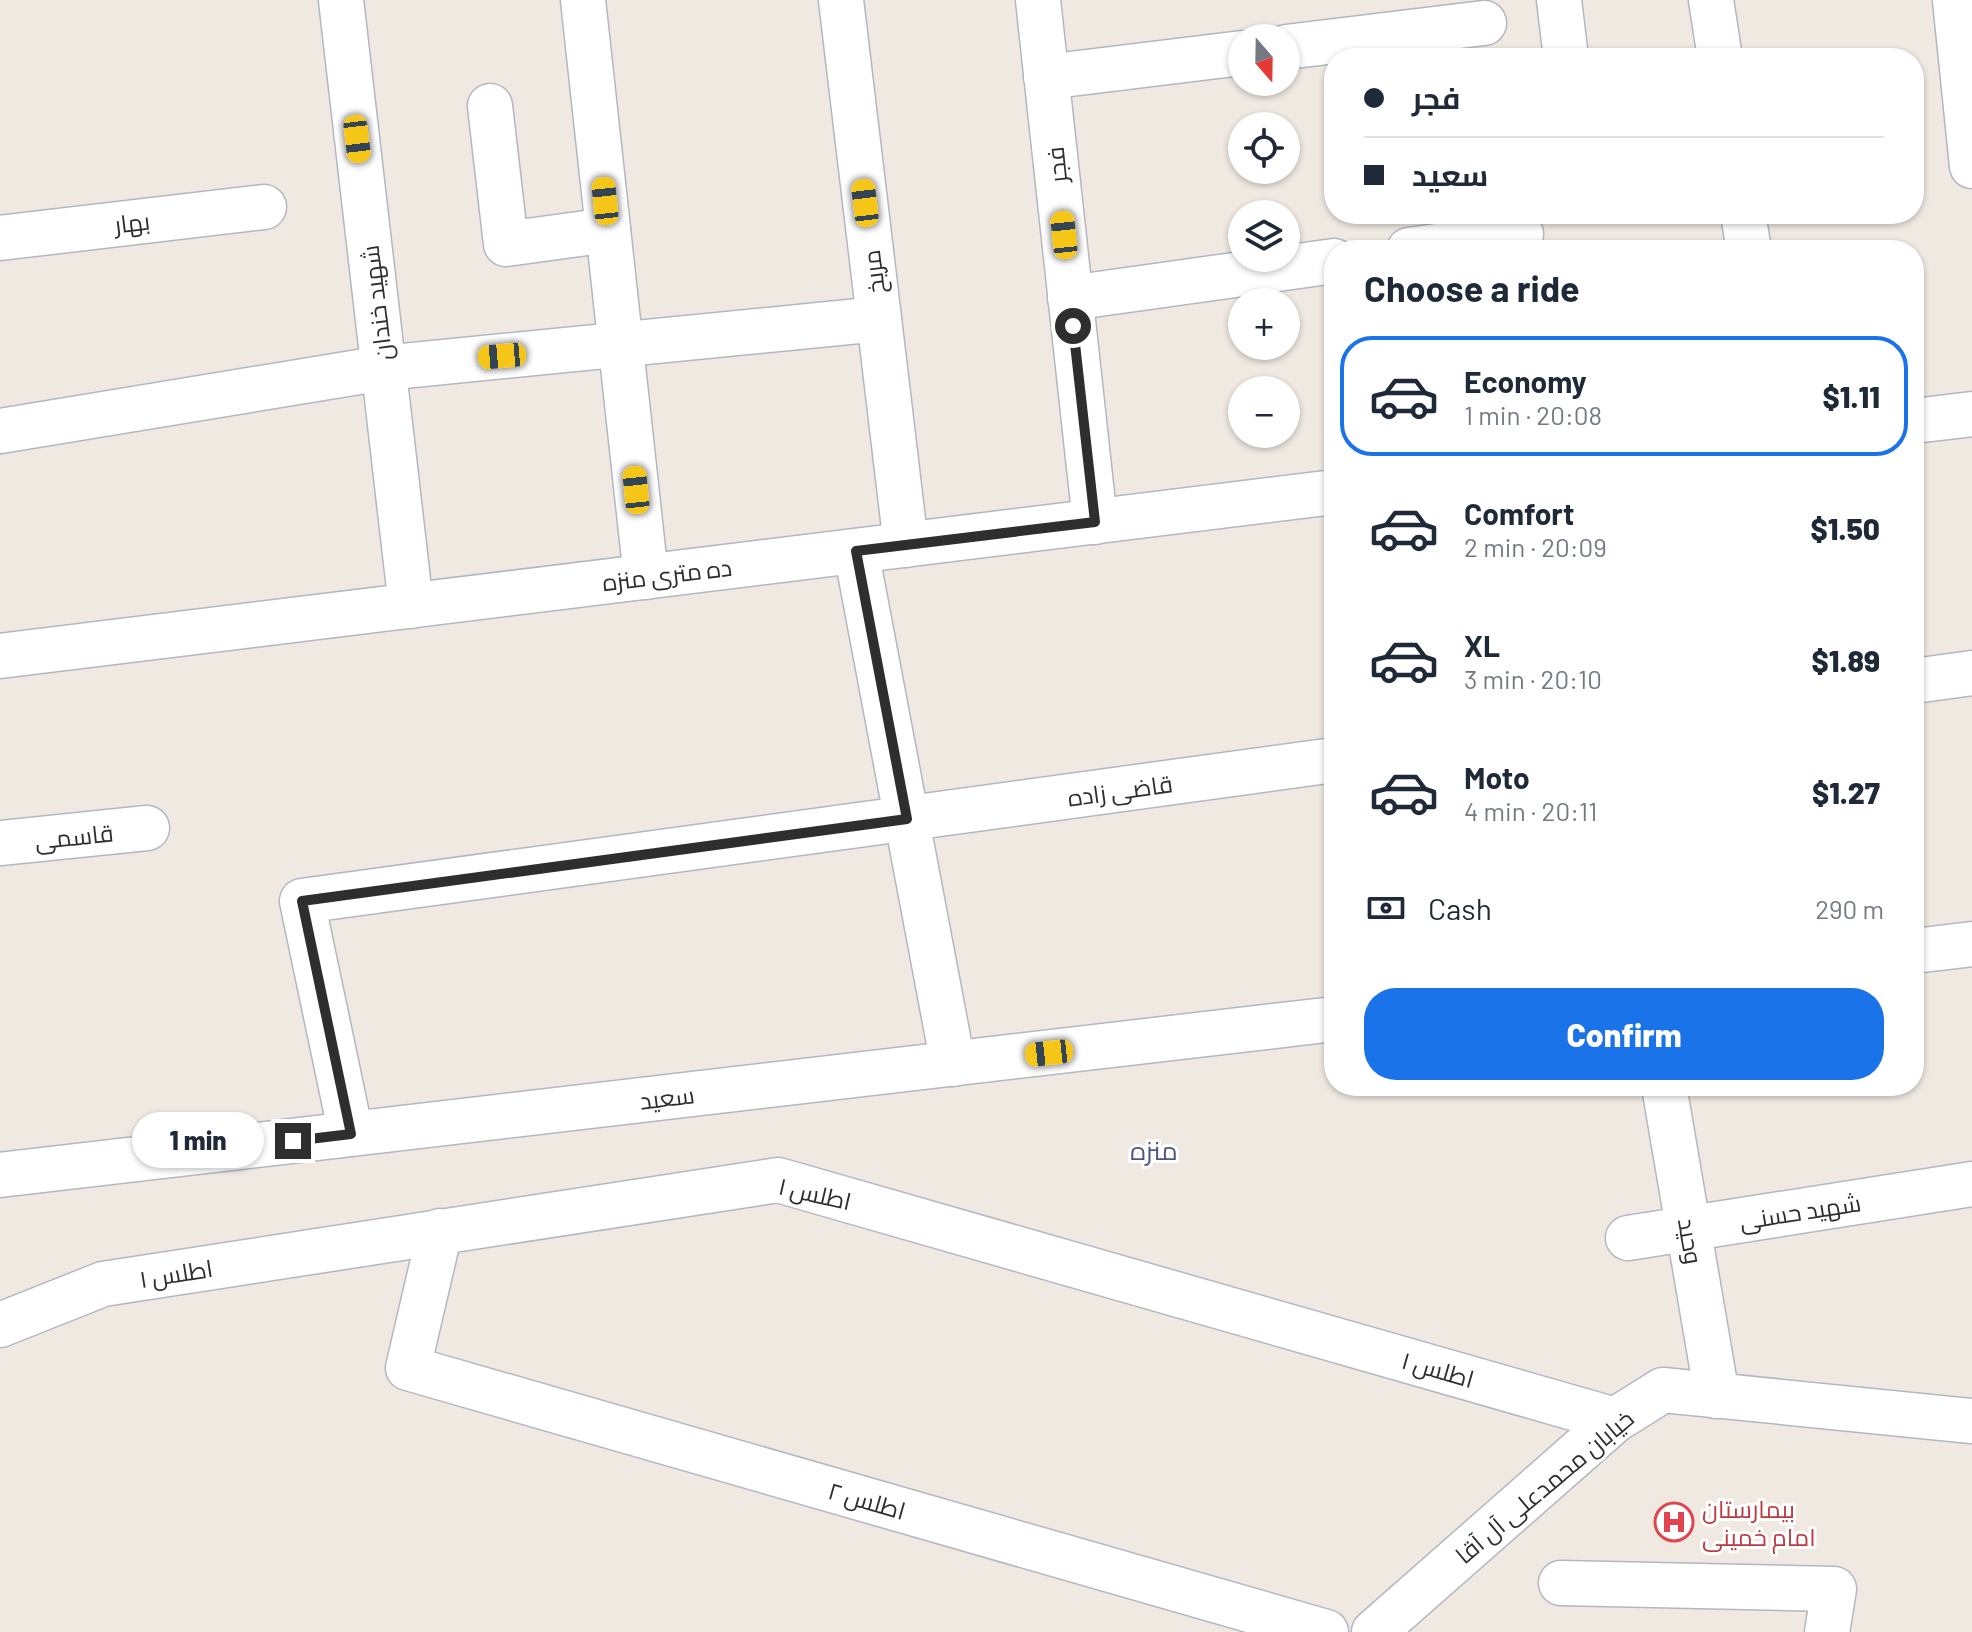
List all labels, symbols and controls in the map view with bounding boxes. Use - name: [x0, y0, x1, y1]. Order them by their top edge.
- north arrow: [1228, 24, 1300, 96]
- map controls: [1228, 24, 1300, 448]
- text: فجر: [1412, 79, 1460, 115]
- button: locate: [1228, 112, 1300, 184]
- car: [342, 114, 372, 164]
- street label: فجر: [1040, 145, 1073, 187]
- text: سعید: [1412, 156, 1488, 192]
- car: [591, 176, 619, 226]
- car: [850, 178, 880, 228]
- button: layers: [1228, 200, 1300, 272]
- street label: بهار: [111, 205, 152, 240]
- car: [1050, 210, 1078, 260]
- street label: شهید خندان: [355, 244, 398, 362]
- street label: مریخ: [856, 248, 893, 296]
- text: Choose a ride: [1364, 266, 1580, 309]
- button: +: [1228, 288, 1300, 360]
- route start: [1055, 308, 1091, 344]
- car: [477, 342, 527, 370]
- icon: car: [1368, 360, 1440, 432]
- text: Economy: [1464, 363, 1587, 399]
- button: −: [1228, 376, 1300, 448]
- text: $1.11: [1822, 378, 1880, 414]
- text: 1 min · 20:08: [1464, 399, 1602, 430]
- car: [622, 465, 650, 515]
- icon: car: [1368, 492, 1440, 564]
- text: Comfort: [1464, 495, 1574, 531]
- text: $1.50: [1811, 510, 1880, 546]
- text: 2 min · 20:09: [1464, 531, 1607, 562]
- street label: ده متری منزه: [601, 552, 733, 597]
- icon: car: [1368, 624, 1440, 696]
- text: XL: [1464, 627, 1500, 663]
- text: $1.89: [1812, 642, 1880, 678]
- text: 3 min · 20:10: [1464, 663, 1602, 694]
- icon: car: [1368, 756, 1440, 828]
- text: Moto: [1464, 759, 1530, 795]
- street label: قاضی زاده: [1066, 768, 1175, 813]
- text: $1.27: [1812, 774, 1880, 810]
- text: 4 min · 20:11: [1464, 795, 1597, 826]
- street label: قاسمی: [33, 817, 115, 856]
- icon: cash: [1364, 886, 1408, 930]
- text: Cash: [1428, 890, 1492, 926]
- text: 290 m: [1815, 893, 1884, 924]
- button: Confirm: [1364, 988, 1884, 1080]
- car: [1024, 1039, 1074, 1067]
- street label: سعید: [638, 1079, 696, 1115]
- callout: 1 min: [133, 1113, 265, 1169]
- route end: [275, 1123, 311, 1159]
- text: 1 min: [169, 1124, 227, 1155]
- district label: منزه: [1130, 1134, 1178, 1166]
- street label: اطلس ۱: [776, 1171, 854, 1216]
- street label: شهید حسنی: [1737, 1187, 1863, 1236]
- street label: وحید: [1673, 1216, 1709, 1266]
- street label: اطلس ۱: [137, 1253, 215, 1294]
- street label: اطلس ۱: [1398, 1345, 1477, 1394]
- street label: خیابان محمدعلی آل آقا: [1449, 1403, 1640, 1570]
- street label: اطلس ۲: [825, 1475, 909, 1526]
- place label: بیمارستان امام خمینی: [1702, 1494, 1816, 1554]
- hospital icon: بیمارستان امام خمینی: [1653, 1501, 1695, 1543]

